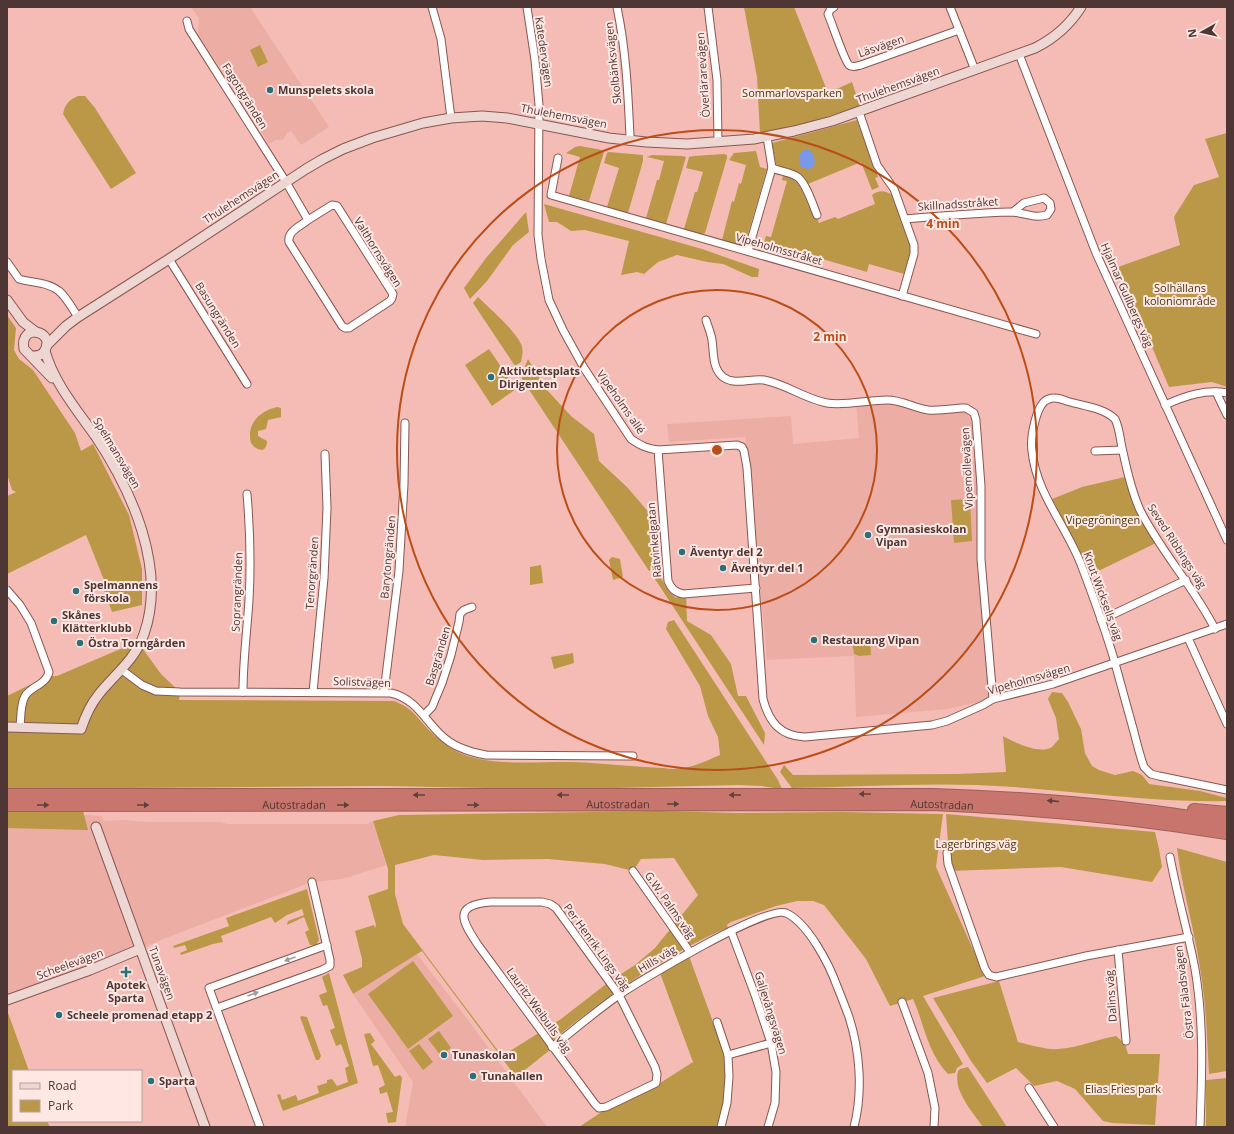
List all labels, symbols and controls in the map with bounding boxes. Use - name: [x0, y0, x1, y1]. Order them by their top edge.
- north arrow: [1182, 12, 1222, 52]
- street label: Katedervägen: [532, 16, 557, 88]
- street label: Skolbänksvägen: [601, 21, 624, 105]
- text: N: [1184, 28, 1200, 39]
- street label: Läsvägen: [856, 31, 906, 60]
- street label: Överlärarevägen: [692, 32, 713, 118]
- street label: Fagottgränden: [219, 60, 272, 132]
- street label: Thulehemsvägen: [854, 63, 941, 107]
- place label: Munspelets skola: [278, 82, 374, 97]
- marker: Munspelets skola: [265, 85, 275, 95]
- park label: Sommarlovsparken: [742, 85, 842, 100]
- street label: Thulehemsvägen: [520, 100, 608, 131]
- street label: Thulehemsvägen: [200, 167, 281, 227]
- street label: Skillnadsstråket: [917, 193, 999, 214]
- street label: Valthornsvägen: [351, 214, 406, 290]
- text: 4 min: [926, 215, 960, 232]
- street label: Vipeholmsstråket: [734, 229, 824, 268]
- street label: Hjalmar Gullbergs väg: [1098, 240, 1157, 349]
- street label: Basungränden: [192, 279, 245, 350]
- park label: Solhällans koloniområde: [1144, 280, 1216, 308]
- text: 2 min: [813, 328, 847, 345]
- place label: Aktivitetsplats Dirigenten: [499, 363, 580, 391]
- street label: Vipeholms allé: [594, 367, 649, 437]
- marker: Aktivitetsplats Dirigenten: [486, 372, 496, 382]
- street label: Spelmansvägen: [90, 414, 145, 491]
- street label: Vipemöllevägen: [957, 427, 976, 509]
- centre of rings: [710, 443, 724, 457]
- street label: Seved Ribbings väg: [1145, 501, 1210, 591]
- street label: Rätvinkelgatan: [643, 502, 664, 578]
- park label: Vipegröningen: [1066, 512, 1140, 527]
- street label: Barytongränden: [376, 515, 399, 599]
- place label: Gymnasieskolan Vipan: [876, 521, 967, 549]
- marker: Gymnasieskolan Vipan: [863, 530, 873, 540]
- street label: Tenorgränden: [301, 536, 322, 610]
- place label: Äventyr del 2: [690, 544, 762, 559]
- marker: Äventyr del 2: [677, 547, 687, 557]
- street label: Knut Wicksells väg: [1080, 549, 1127, 642]
- street label: Soprangränden: [228, 552, 245, 632]
- place label: Äventyr del 1: [731, 560, 803, 575]
- marker: Äventyr del 1: [718, 563, 728, 573]
- place label: Spelmannens förskola: [84, 577, 159, 605]
- marker: Spelmannens förskola: [71, 586, 81, 596]
- place label: Skånes Klätterklubb: [62, 607, 132, 635]
- marker: Skånes Klätterklubb: [49, 616, 59, 626]
- street label: Basgränden: [421, 624, 454, 687]
- place label: Restaurang Vipan: [822, 632, 919, 647]
- place label: Östra Torngården: [88, 635, 185, 650]
- marker: Restaurang Vipan: [809, 635, 819, 645]
- marker: Östra Torngården: [75, 638, 85, 648]
- street label: Vipeholmsvägen: [986, 660, 1071, 697]
- street label: Solistvägen: [333, 673, 391, 690]
- one-way arrow: [858, 791, 871, 797]
- one-way arrow: [412, 792, 425, 798]
- one-way arrow: [556, 792, 569, 798]
- one-way arrow: [728, 792, 741, 798]
- street label: Autostradan: [586, 796, 650, 811]
- street label: Autostradan: [910, 796, 974, 813]
- street label: Autostradan: [262, 797, 326, 812]
- one-way arrow: [1047, 798, 1059, 805]
- one-way arrow: [667, 801, 680, 807]
- one-way arrow: [37, 802, 50, 808]
- one-way arrow: [137, 802, 150, 808]
- one-way arrow: [337, 802, 350, 808]
- one-way arrow: [467, 802, 480, 808]
- park label: Lagerbrings väg: [936, 836, 1016, 851]
- street label: G.W. Palms väg: [642, 868, 699, 941]
- street label: Per Henrik Lings väg: [561, 900, 634, 993]
- street label: Hills väg: [635, 941, 679, 976]
- street label: Tunavägen: [146, 944, 179, 1002]
- street label: Östra Fäladsvägen: [1170, 944, 1197, 1040]
- street label: Scheelevägen: [34, 945, 105, 983]
- one-way arrow: [284, 956, 296, 962]
- street label: Lauritz Weibulls väg: [503, 964, 575, 1055]
- marker: Apotek Sparta: [121, 967, 131, 977]
- street label: Galjevångsvägen: [752, 970, 791, 1056]
- street label: Dalins väg: [1101, 970, 1120, 1023]
- place label: Apotek Sparta: [106, 977, 146, 1005]
- one-way arrow: [248, 991, 260, 997]
- place label: Scheele promenad etapp 2: [67, 1007, 212, 1022]
- marker: Scheele promenad etapp 2: [54, 1010, 64, 1020]
- place label: Tunaskolan: [452, 1047, 516, 1062]
- marker: Tunaskolan: [439, 1050, 449, 1060]
- place label: Tunahallen: [481, 1068, 543, 1083]
- legend: [12, 1070, 142, 1122]
- marker: Tunahallen: [468, 1071, 478, 1081]
- place label: Sparta: [159, 1073, 195, 1088]
- marker: Sparta: [146, 1076, 156, 1086]
- text: Road: [48, 1077, 77, 1094]
- park label: Elias Fries park: [1085, 1081, 1161, 1096]
- text: Park: [48, 1097, 74, 1114]

